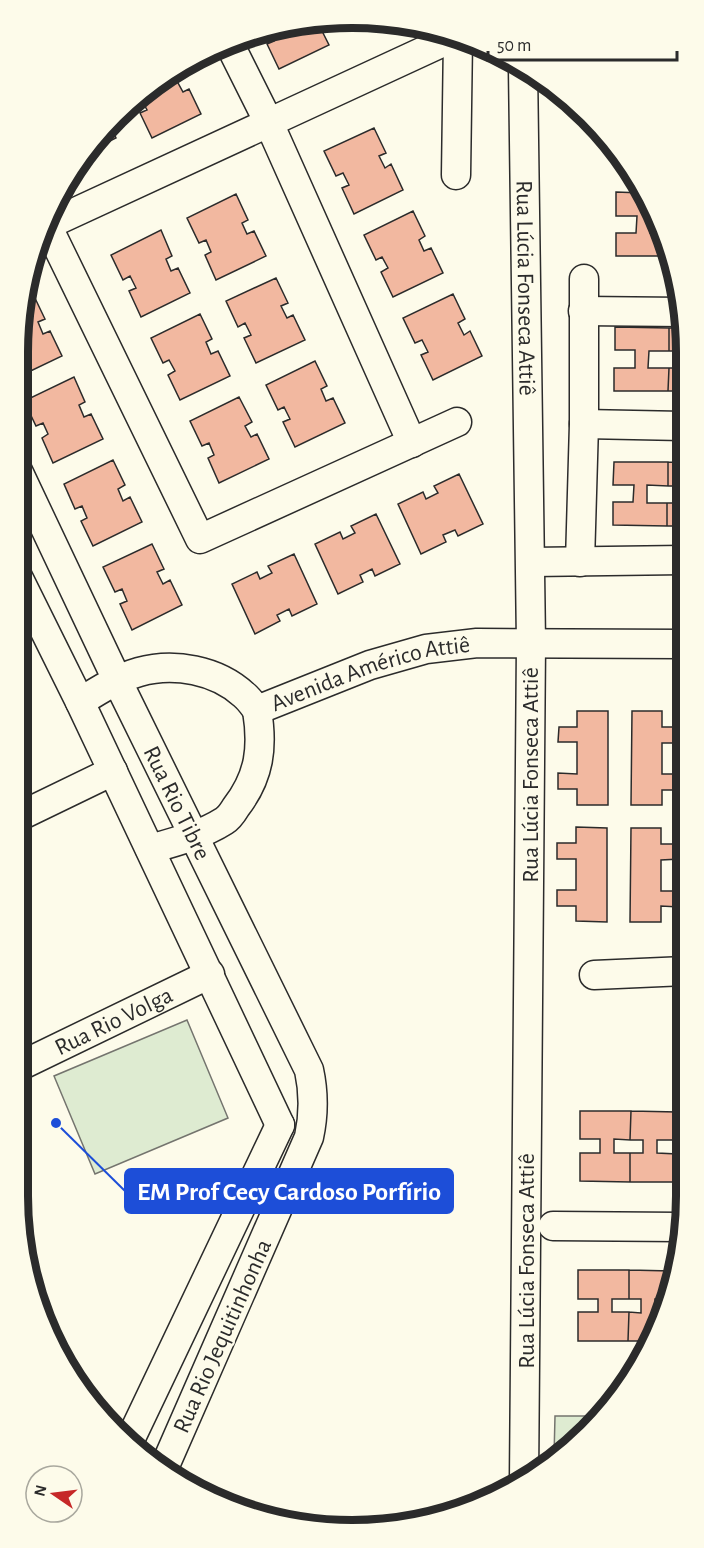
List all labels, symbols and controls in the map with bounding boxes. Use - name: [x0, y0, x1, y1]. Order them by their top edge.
- scale bar: [488, 24, 677, 62]
- text: 50 m: [497, 37, 531, 55]
- street label: Rua Lúcia Fonseca Attiê: [512, 180, 539, 396]
- street label: Avenida Américo Attiê: [268, 633, 471, 716]
- street label: Rua Lúcia Fonseca Attiê: [519, 667, 543, 883]
- street label: Rua Rio Tibre: [138, 742, 215, 864]
- street label: Rua Rio Volga: [51, 983, 177, 1060]
- street label: Rua Lúcia Fonseca Attiê: [515, 1153, 539, 1369]
- callout: EM Prof Cecy Cardoso Porfírio: [125, 1169, 453, 1213]
- text: EM Prof Cecy Cardoso Porfírio: [137, 1179, 441, 1205]
- street label: Rua Rio Jequitinhonha: [169, 1236, 276, 1437]
- north arrow: [24, 1464, 84, 1524]
- text: N: [31, 1483, 50, 1498]

